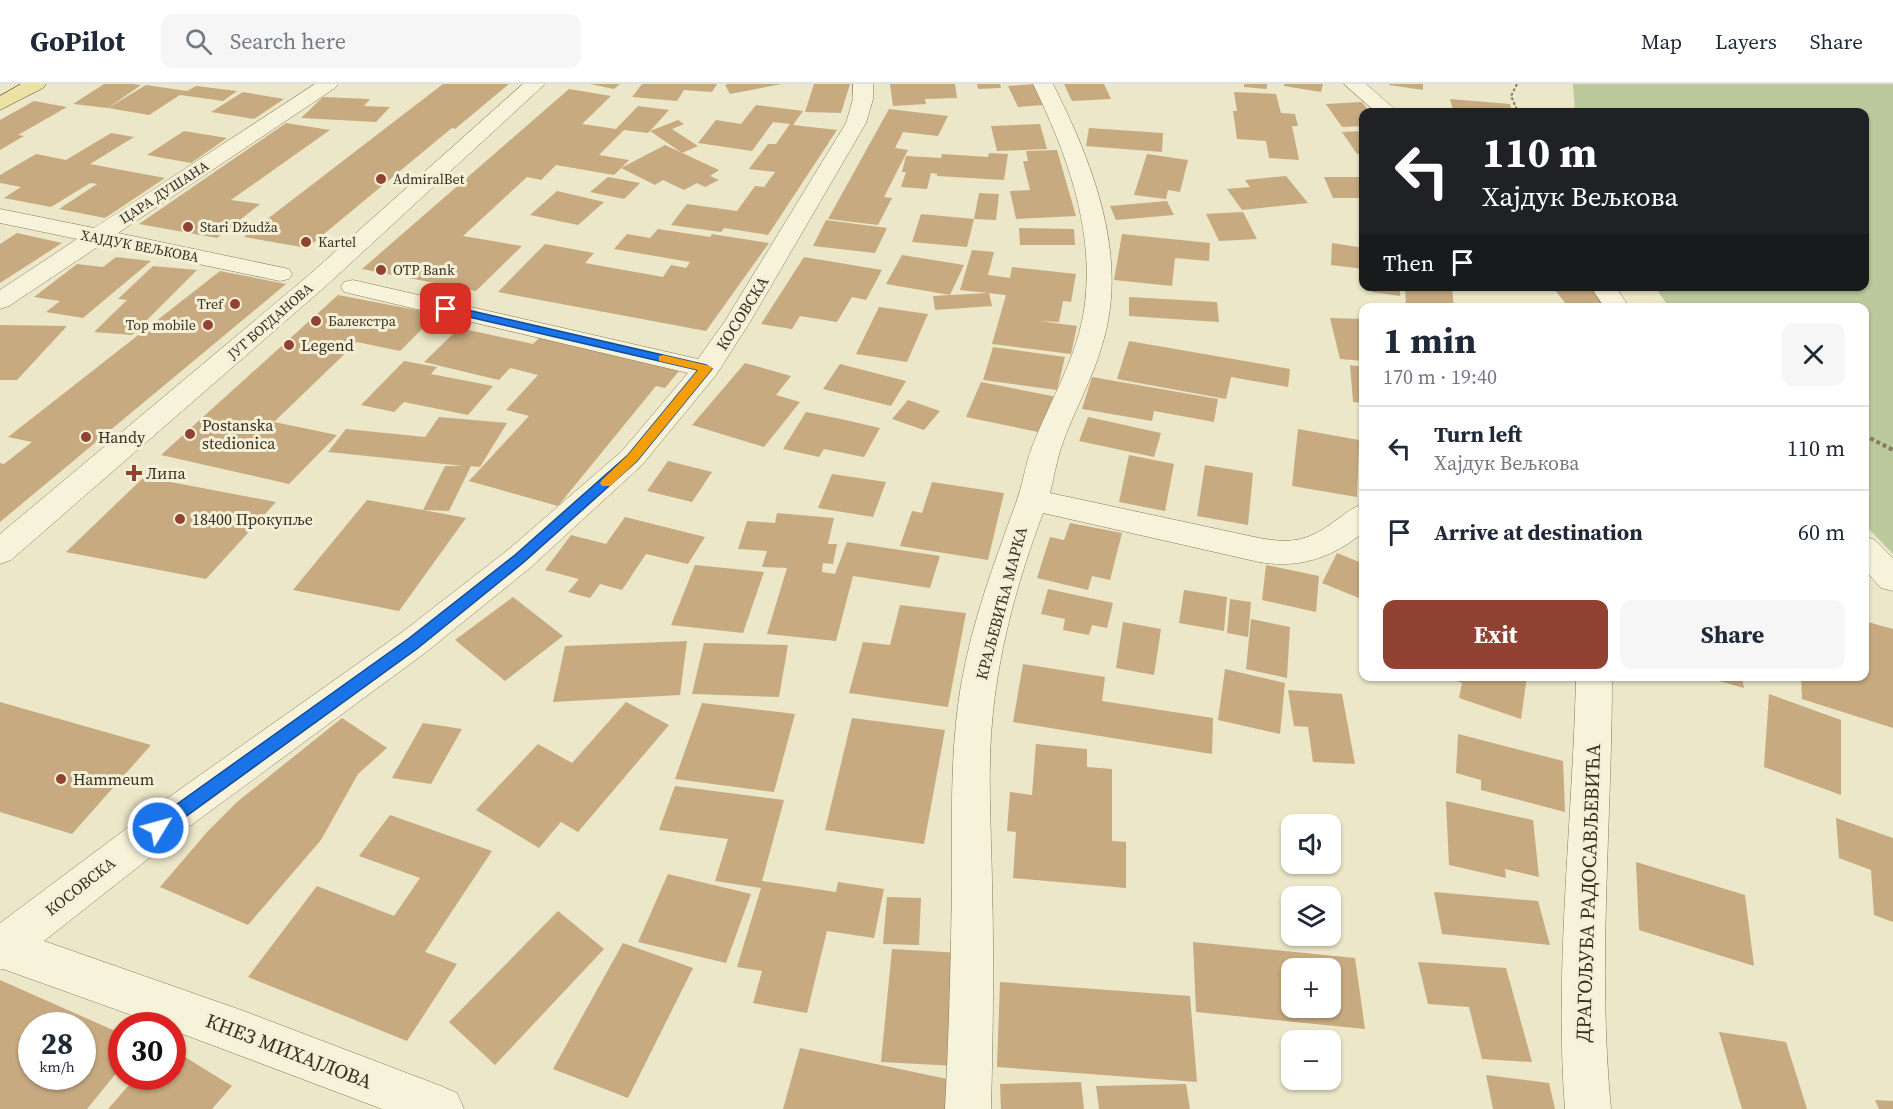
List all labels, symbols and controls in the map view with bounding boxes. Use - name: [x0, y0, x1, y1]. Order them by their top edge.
- search box: [161, 14, 581, 68]
- text: GoPilot: [30, 22, 125, 60]
- icon: search: [182, 25, 215, 58]
- text: Search here: [230, 26, 346, 56]
- text: Map: [1641, 27, 1682, 56]
- text: Layers: [1715, 27, 1777, 56]
- text: Share: [1810, 27, 1863, 56]
- text: 110 m: [1482, 123, 1597, 181]
- icon: left: [1383, 132, 1461, 210]
- street label: ЦАРА ДУШАНА: [115, 155, 213, 228]
- place label: AdmiralBet: [393, 169, 465, 189]
- marker: AdmiralBet: [374, 172, 388, 186]
- text: Хајдук Вељкова: [1482, 178, 1678, 215]
- place label: Stari Džudža: [200, 217, 279, 237]
- marker: Stari Džudža: [181, 220, 195, 234]
- street label: ХАЈДУК ВЕЉКОВА: [79, 225, 202, 267]
- place label: Kartel: [318, 232, 356, 252]
- marker: Kartel: [299, 235, 313, 249]
- icon: arrive: [1446, 246, 1479, 279]
- text: Then: [1383, 248, 1434, 278]
- place label: OTP Bank: [393, 260, 455, 280]
- marker: OTP Bank: [374, 263, 388, 277]
- street label: КОСОВСКА: [711, 271, 774, 354]
- street label: ЈУГ БОГДАНОВА: [222, 278, 318, 364]
- pin: [420, 283, 471, 334]
- icon: arrive: [429, 292, 462, 325]
- place label: Tref: [197, 294, 224, 314]
- marker: Tref: [228, 297, 242, 311]
- place label: Балекстра: [328, 311, 397, 331]
- marker: Балекстра: [309, 314, 323, 328]
- place label: Top mobile: [126, 315, 196, 335]
- text: 1 min: [1383, 316, 1476, 365]
- marker: Top mobile: [201, 318, 215, 332]
- button: close: [1782, 323, 1845, 386]
- place label: Legend: [301, 334, 354, 356]
- marker: Legend: [282, 338, 296, 352]
- text: 170 m · 19:40: [1383, 363, 1497, 391]
- place label: Postanska stedionica: [202, 414, 276, 454]
- text: Turn left: [1434, 419, 1522, 449]
- place label: Handy: [98, 426, 146, 448]
- marker: Postanska stedionica: [183, 427, 197, 441]
- marker: Handy: [79, 430, 93, 444]
- icon: left: [1383, 432, 1416, 465]
- text: 110 m: [1787, 433, 1845, 463]
- text: Хајдук Вељкова: [1434, 449, 1579, 477]
- place label: Липа: [146, 462, 186, 484]
- marker: Липа: [127, 466, 141, 480]
- place label: 18400 Прокупље: [192, 508, 313, 530]
- marker: 18400 Прокупље: [173, 512, 187, 526]
- icon: arrive: [1383, 516, 1416, 549]
- text: Arrive at destination: [1434, 517, 1643, 547]
- text: 60 m: [1798, 517, 1845, 547]
- street label: КРАЉЕВИЋА МАРКА: [970, 524, 1032, 682]
- button: Exit: [1383, 600, 1608, 669]
- button: Share: [1620, 600, 1845, 669]
- street label: ДРАГОЉУБА РАДОСАВЉЕВИЋА: [1569, 743, 1607, 1043]
- place label: Hammeum: [73, 768, 154, 790]
- marker: Hammeum: [54, 772, 68, 786]
- position arrow: [126, 796, 190, 860]
- map controls: [1281, 814, 1341, 1090]
- button: sound: [1281, 814, 1341, 874]
- street label: КОСОВСКА: [40, 851, 120, 920]
- button: layers: [1281, 886, 1341, 946]
- button: +: [1281, 958, 1341, 1018]
- street label: КНЕЗ МИХАЈЛОВА: [202, 1006, 377, 1096]
- speed limit sign: 30: [108, 1012, 186, 1090]
- text: 28: [41, 1023, 73, 1064]
- button: −: [1281, 1030, 1341, 1090]
- text: km/h: [39, 1056, 75, 1077]

